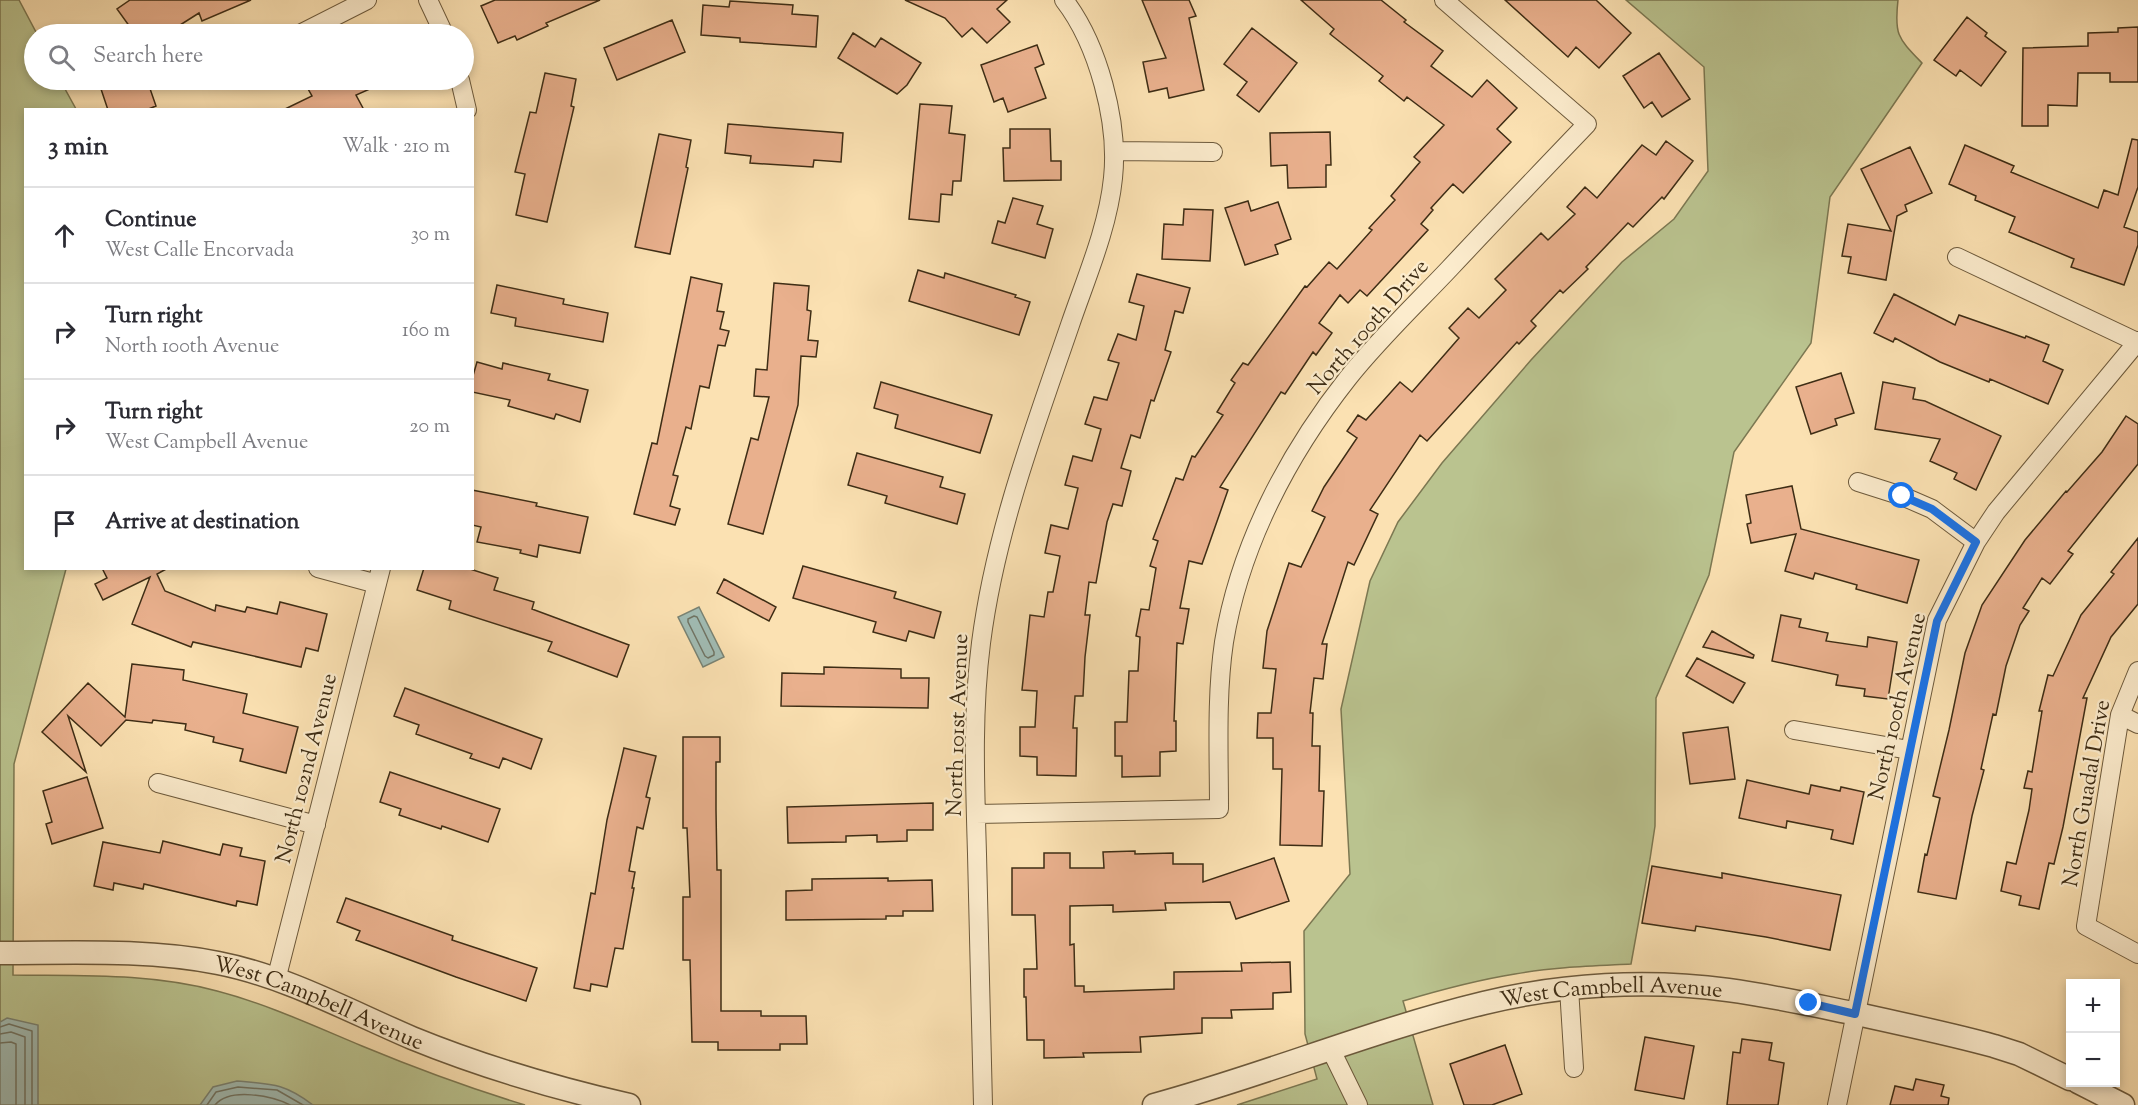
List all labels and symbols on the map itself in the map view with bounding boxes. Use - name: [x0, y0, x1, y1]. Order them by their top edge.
- street label: North 100th Drive: [1301, 253, 1437, 403]
- route start: [1888, 482, 1914, 508]
- street label: North 100th Avenue: [1862, 610, 1936, 804]
- street label: North 101st Avenue: [940, 633, 978, 817]
- street label: North 102nd Avenue: [269, 670, 347, 867]
- street label: North Guadal Drive: [2056, 697, 2120, 890]
- street label: West Campbell Avenue: [211, 949, 428, 1060]
- street label: West Campbell Avenue: [1498, 971, 1724, 1018]
- route end: [1795, 989, 1821, 1015]

